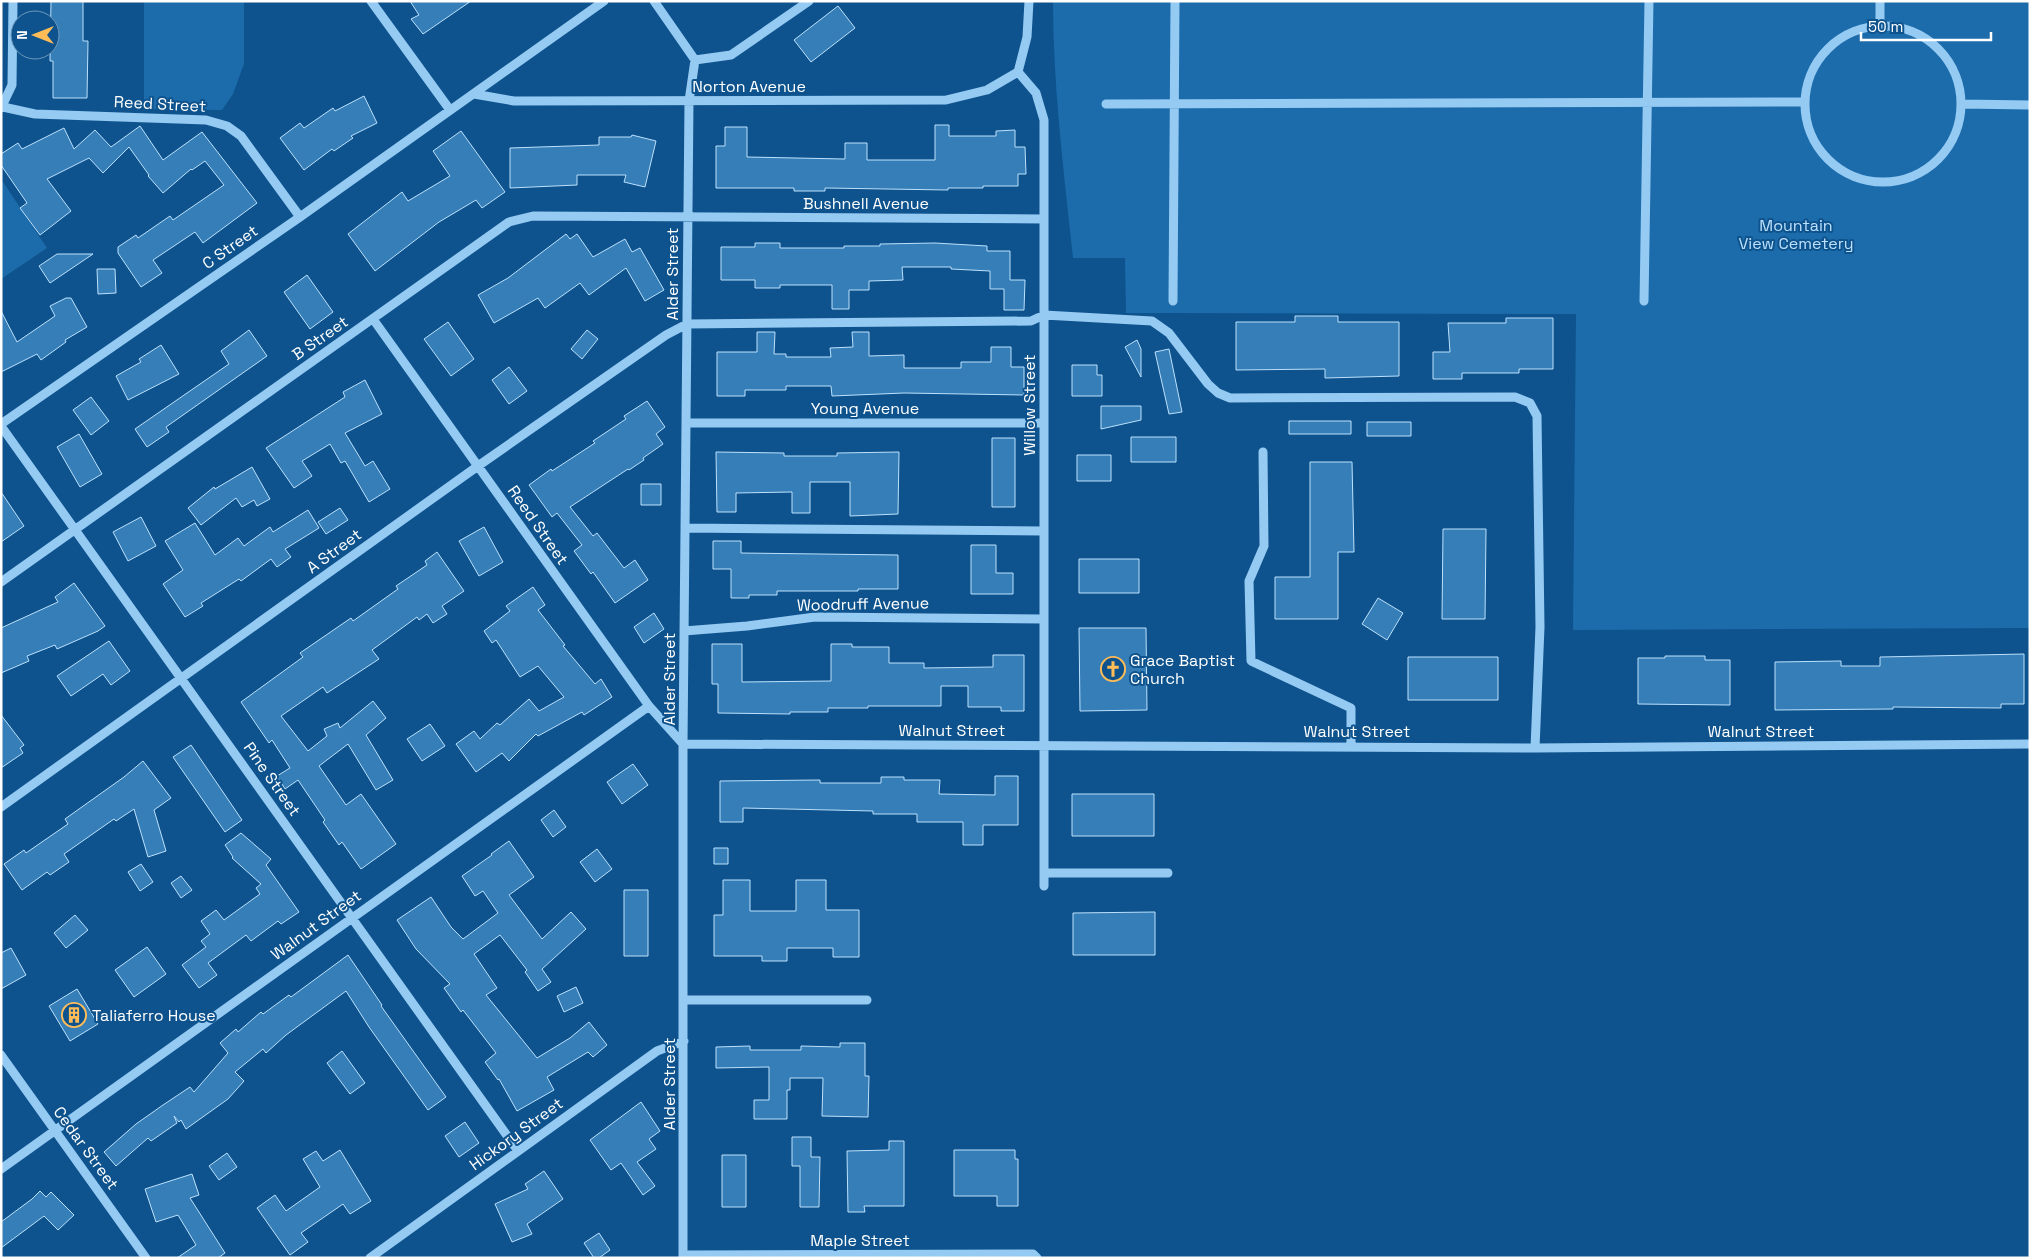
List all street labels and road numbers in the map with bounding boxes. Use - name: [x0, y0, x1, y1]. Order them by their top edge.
- street label: Norton Avenue: [692, 76, 806, 97]
- street label: Reed Street: [113, 91, 207, 117]
- street label: Bushnell Avenue: [803, 193, 929, 214]
- street label: C Street: [198, 220, 262, 274]
- street label: Alder Street: [662, 228, 683, 320]
- street label: B Street: [288, 311, 352, 365]
- street label: Willow Street: [1019, 354, 1040, 456]
- street label: Young Avenue: [811, 398, 919, 419]
- street label: Reed Street: [503, 481, 573, 569]
- street label: A Street: [302, 524, 366, 578]
- street label: Woodruff Avenue: [797, 592, 929, 616]
- street label: Alder Street: [659, 633, 680, 725]
- street label: Walnut Street: [899, 720, 1005, 741]
- street label: Walnut Street: [1304, 721, 1410, 742]
- street label: Walnut Street: [1708, 721, 1814, 742]
- street label: Pine Street: [239, 738, 305, 820]
- street label: Walnut Street: [267, 885, 365, 965]
- street label: Alder Street: [659, 1038, 680, 1130]
- street label: Hickory Street: [465, 1093, 567, 1175]
- street label: Cedar Street: [49, 1102, 123, 1194]
- street label: Maple Street: [810, 1230, 910, 1251]

